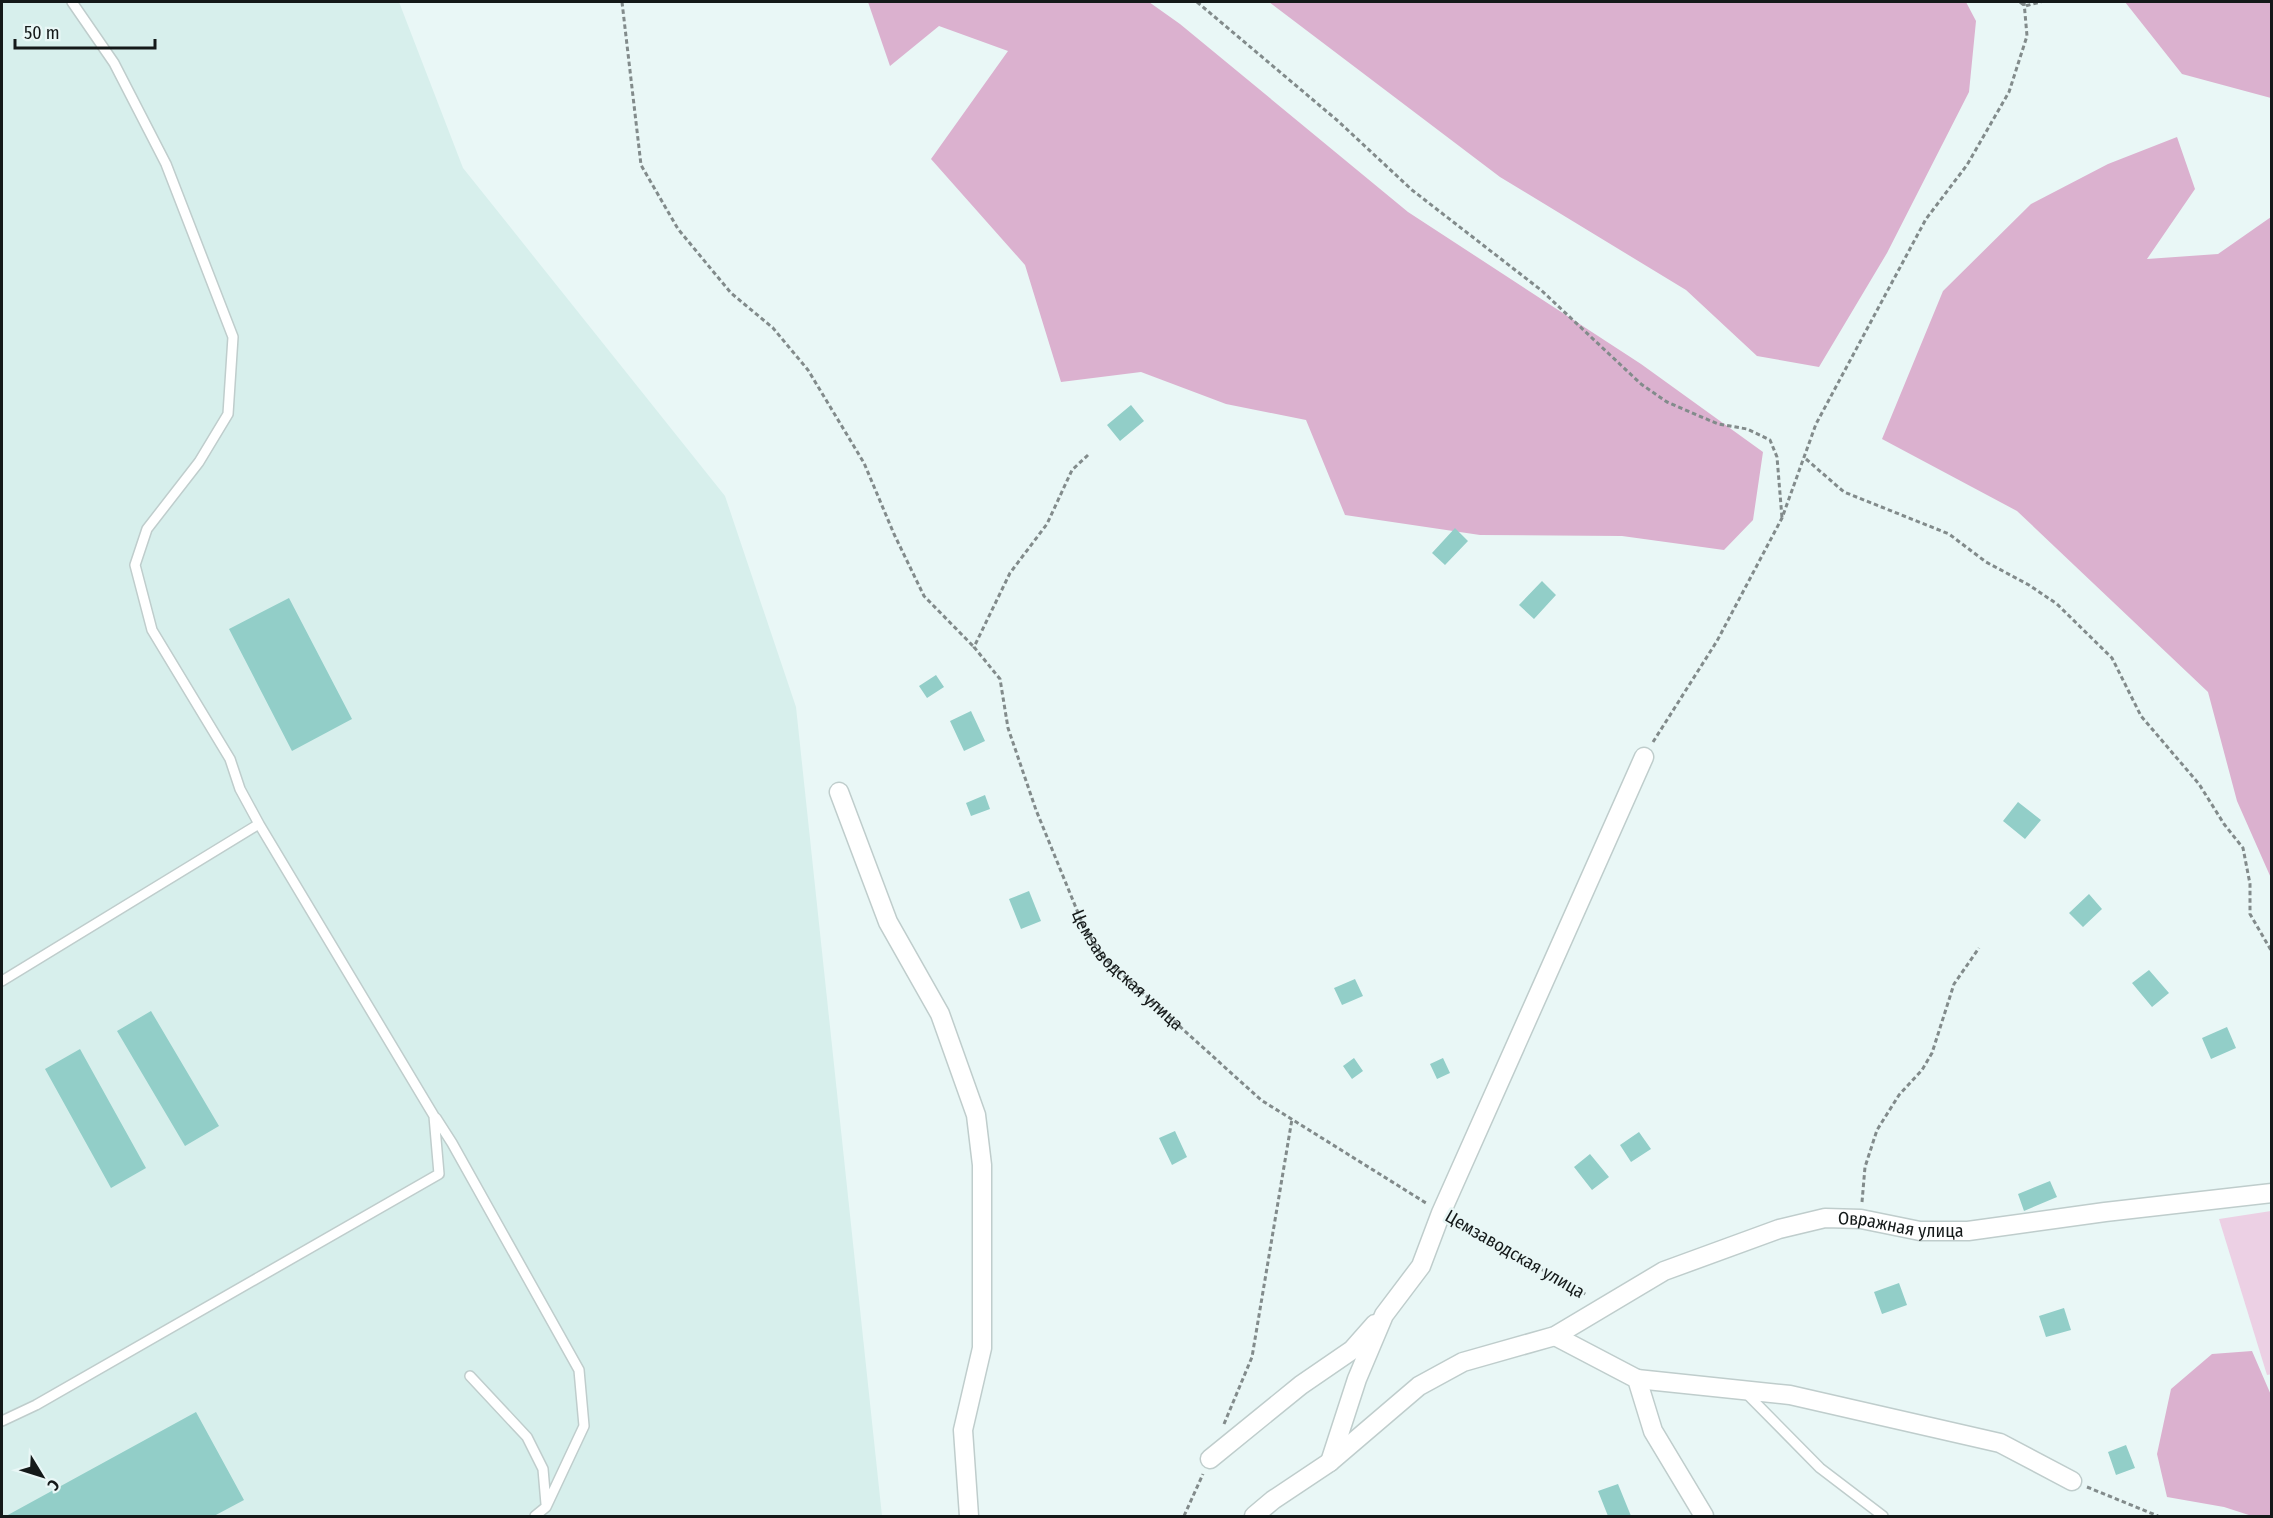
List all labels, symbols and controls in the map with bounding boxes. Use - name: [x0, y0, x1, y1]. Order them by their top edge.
- scale bar: [15, 12, 154, 50]
- text: 50 m: [24, 22, 60, 44]
- street label: Цемзаводская улица: [1067, 906, 1188, 1035]
- street label: Цемзаводская улица: [1441, 1205, 1589, 1303]
- street label: Овражная улица: [1837, 1207, 1964, 1242]
- north arrow: [12, 1446, 72, 1506]
- text: С: [43, 1476, 63, 1495]

